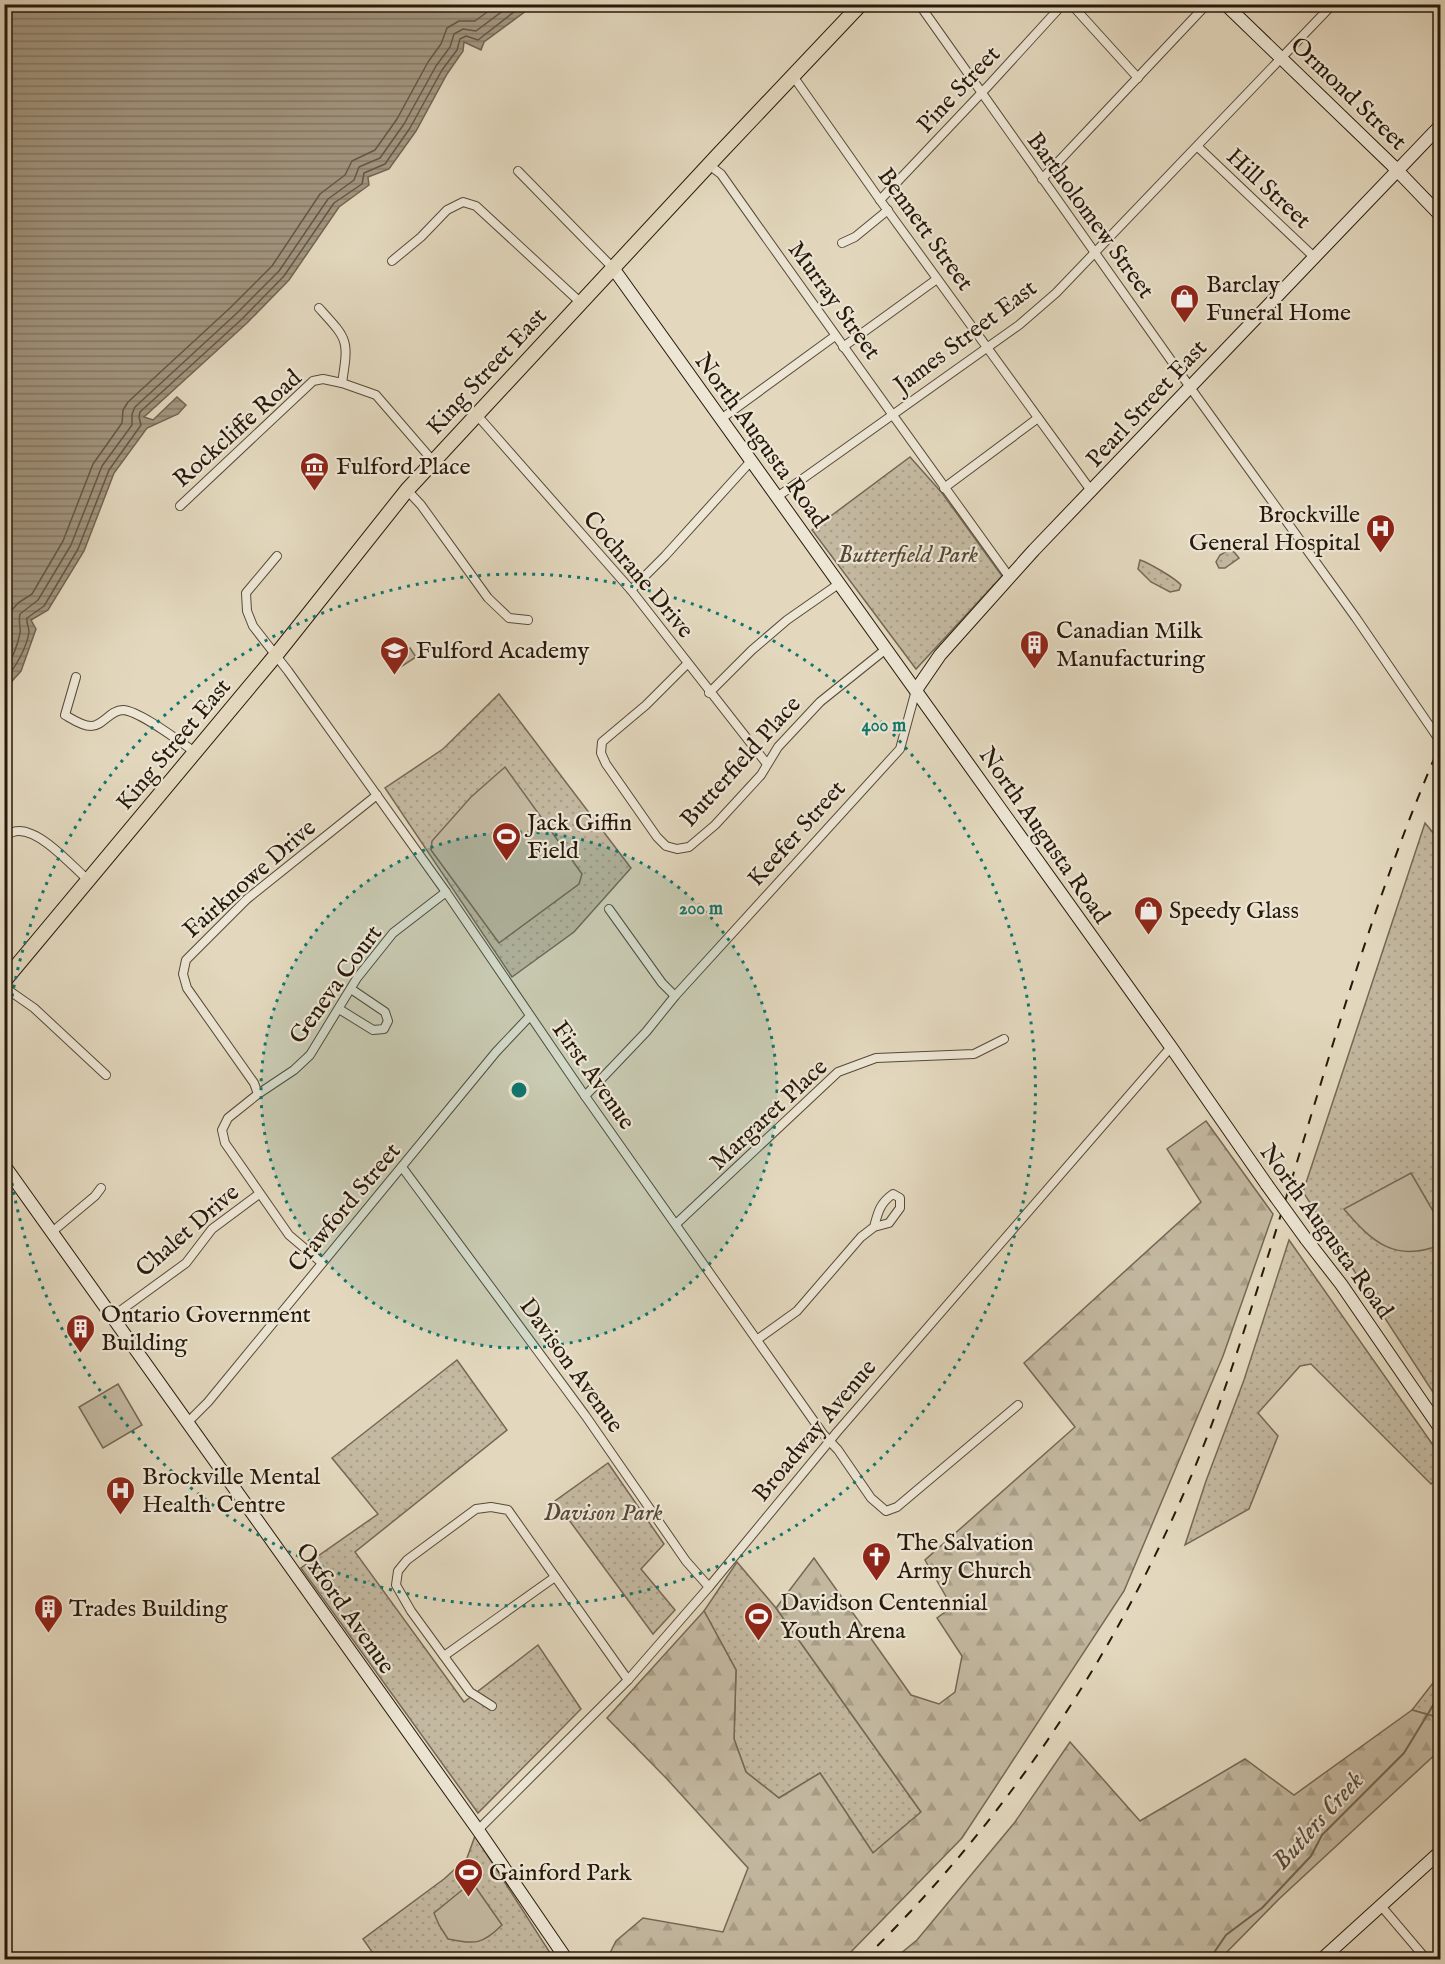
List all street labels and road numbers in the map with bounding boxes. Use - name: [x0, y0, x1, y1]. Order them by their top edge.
- street label: Ormond Street: [1283, 31, 1413, 157]
- street label: Pine Street: [911, 40, 1008, 140]
- street label: Bartholomew Street: [1019, 127, 1161, 305]
- street label: Hill Street: [1219, 142, 1317, 236]
- street label: Bennett Street: [870, 162, 980, 298]
- street label: Murray Street: [780, 235, 887, 366]
- street label: James Street East: [886, 273, 1044, 403]
- street label: King Street East: [420, 302, 554, 442]
- street label: Pearl Street East: [1080, 333, 1214, 475]
- street label: North Augusta Road: [687, 347, 835, 535]
- street label: Rockcliffe Road: [167, 363, 309, 495]
- street label: Cochrane Drive: [575, 505, 700, 645]
- street label: King Street East: [110, 672, 239, 817]
- street label: Butterfield Place: [674, 690, 808, 834]
- street label: North Augusta Road: [971, 741, 1116, 930]
- street label: Keefer Street: [741, 774, 853, 894]
- street label: Fairknowe Drive: [177, 813, 323, 945]
- street label: Geneva Court: [283, 919, 390, 1050]
- street label: First Avenue: [544, 1015, 642, 1136]
- street label: Margaret Place: [703, 1052, 835, 1178]
- street label: Crawford Street: [282, 1137, 408, 1279]
- street label: North Augusta Road: [1252, 1138, 1400, 1326]
- street label: Chalet Drive: [130, 1178, 246, 1285]
- street label: Davison Avenue: [511, 1292, 630, 1439]
- street label: Broadway Avenue: [746, 1353, 884, 1509]
- street label: Oxford Avenue: [288, 1537, 401, 1680]

